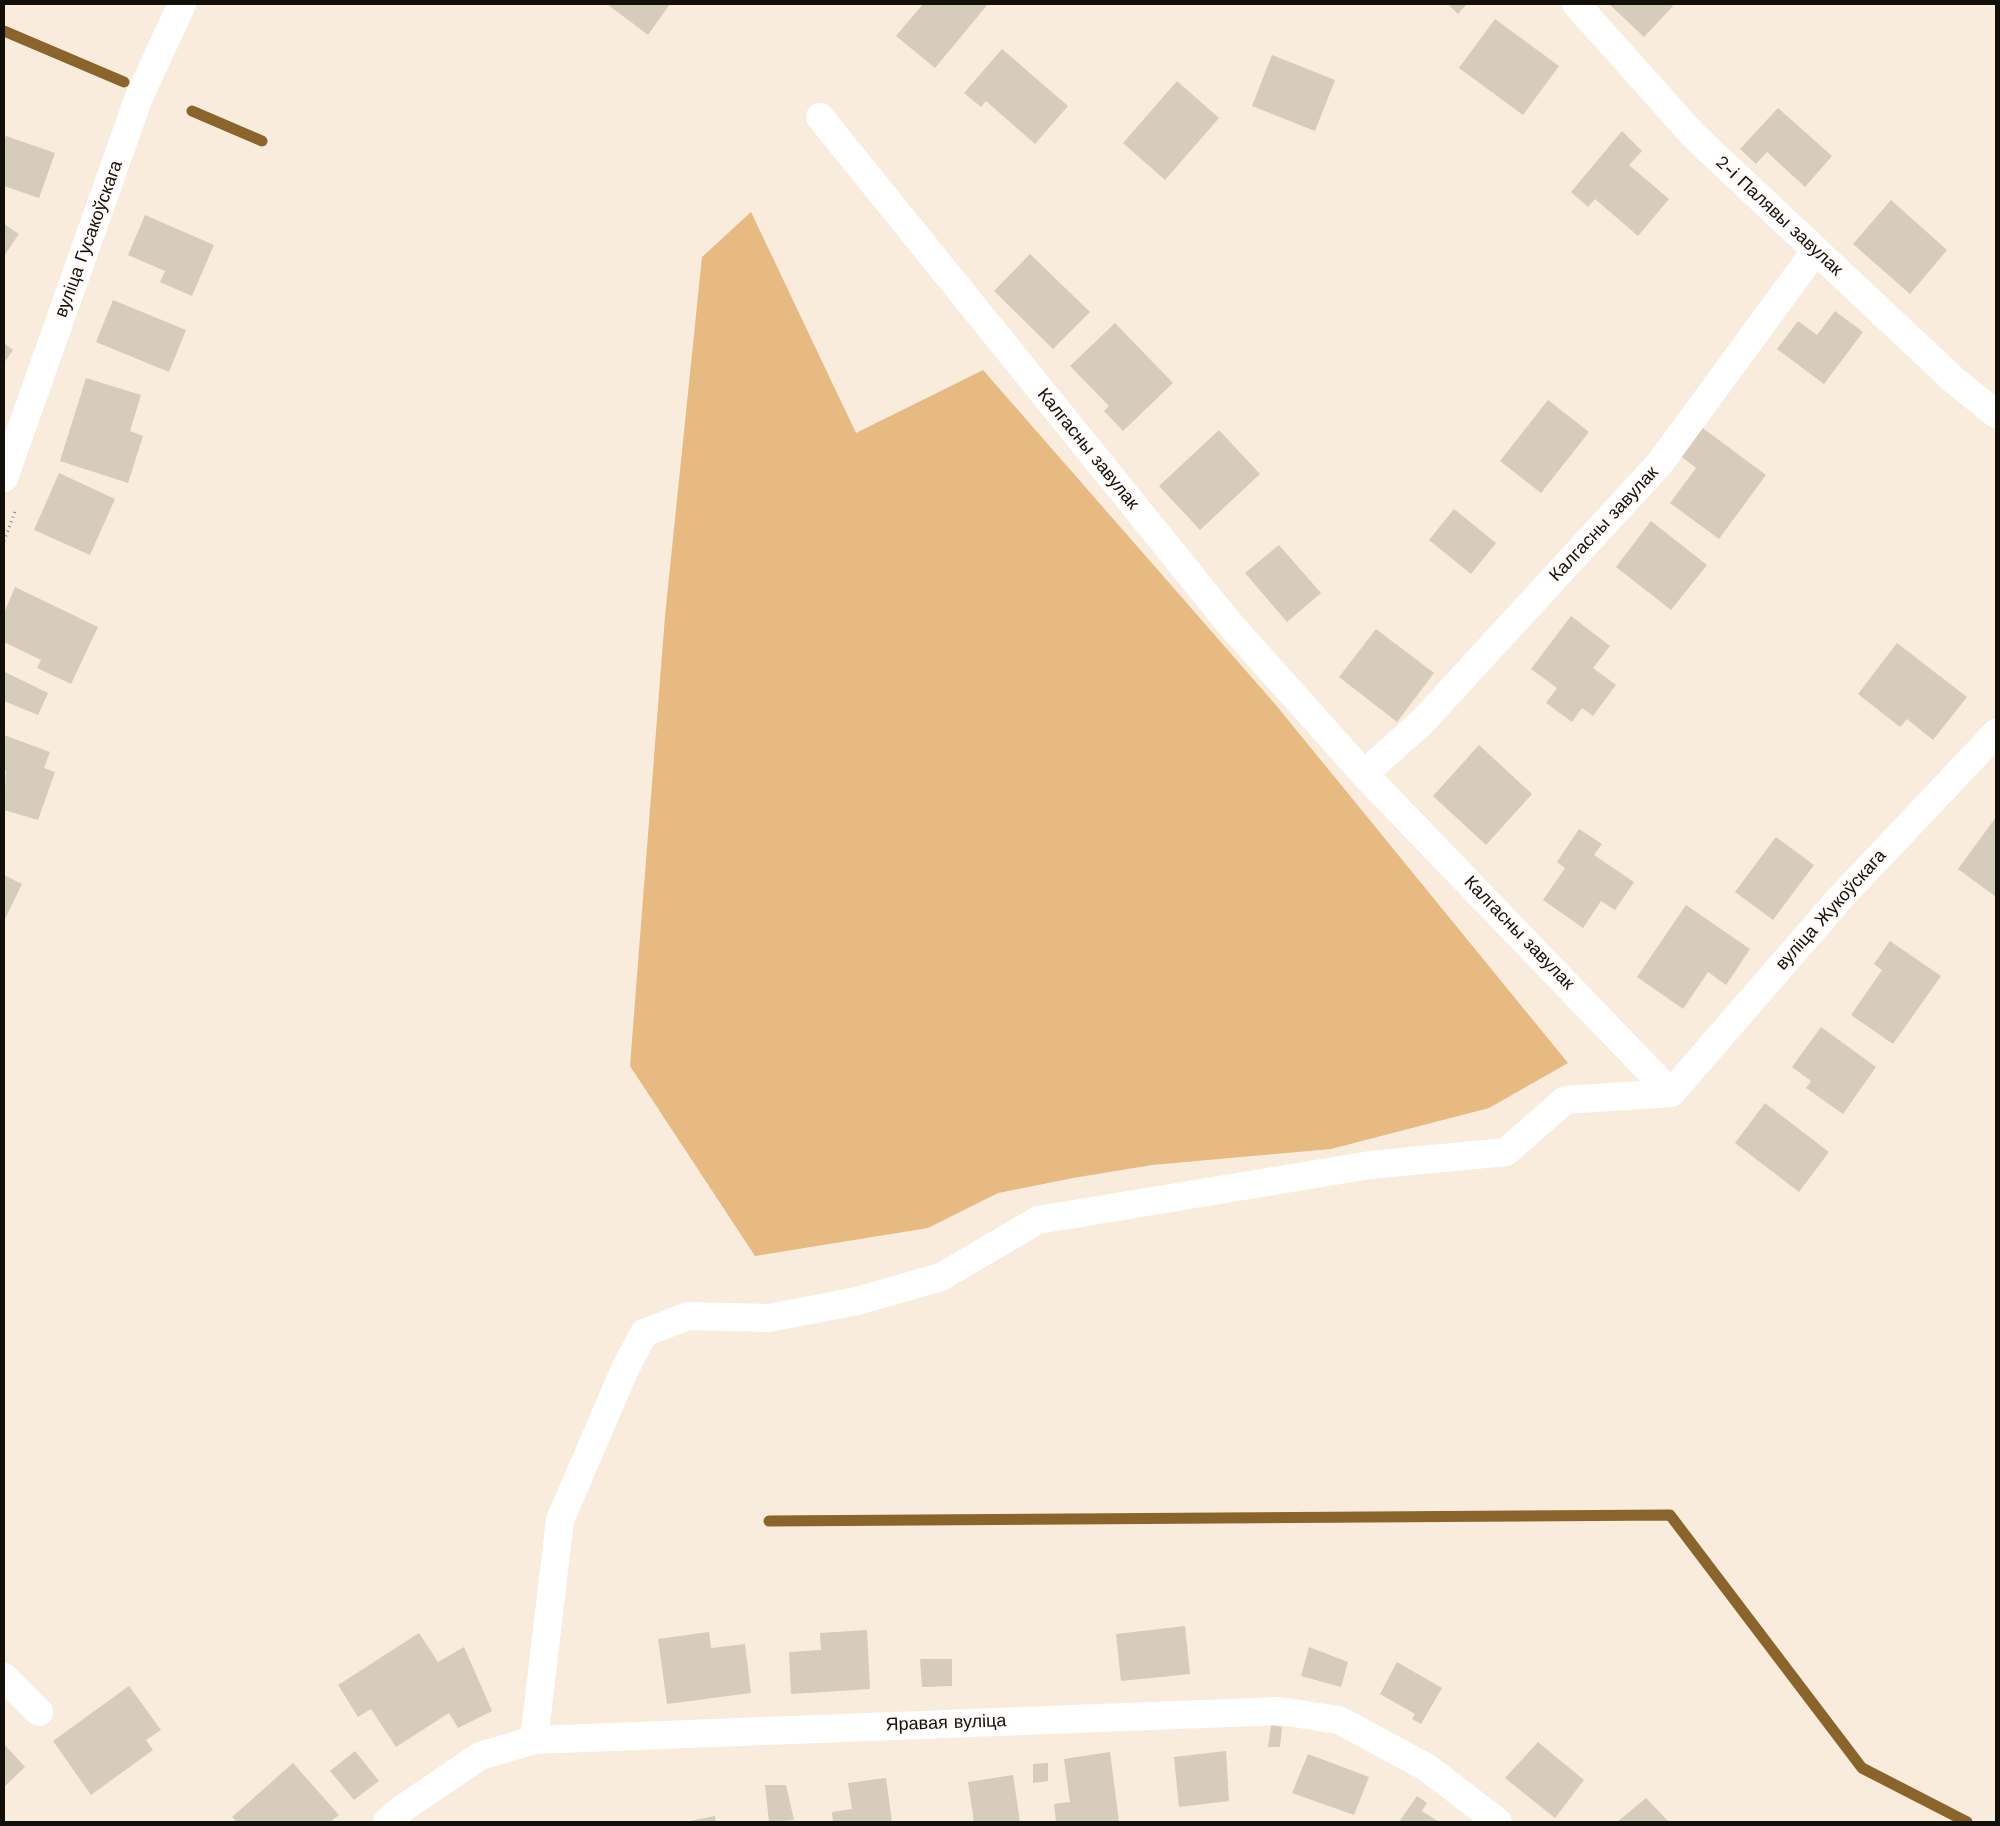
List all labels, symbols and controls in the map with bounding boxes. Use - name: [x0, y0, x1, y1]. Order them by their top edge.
- street label: 2-і Палявы завулак: [1711, 152, 1847, 280]
- street label: вуліца Гусакоўскага: [51, 157, 127, 321]
- street label: Калгасны завулак: [1033, 384, 1143, 514]
- street label: Калгасны завулак: [1545, 462, 1663, 586]
- street label: вуліца Жукоўскага: [1771, 845, 1891, 975]
- street label: Калгасны завулак: [1459, 872, 1579, 994]
- street label: Яравая вуліца: [885, 1710, 1007, 1736]

